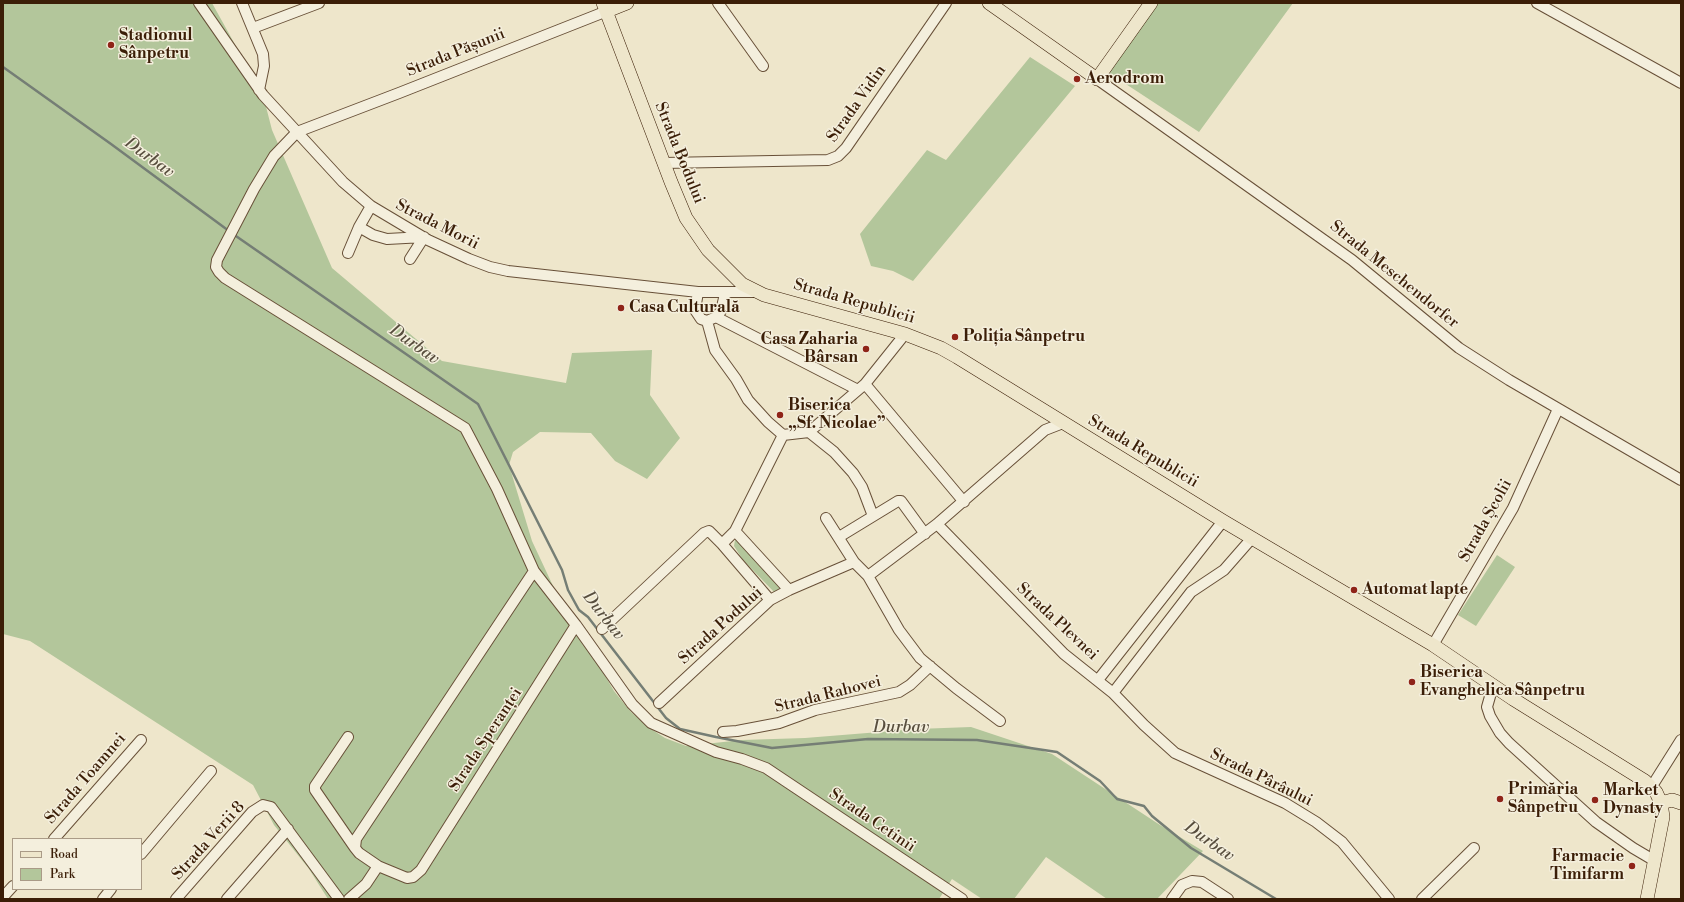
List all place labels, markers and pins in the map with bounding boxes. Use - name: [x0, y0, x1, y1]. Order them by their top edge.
- place label: Stadionul Sânpetru: [119, 26, 193, 64]
- marker: Stadionul Sânpetru: [106, 40, 116, 50]
- place label: Aerodrom: [1085, 69, 1164, 89]
- marker: Aerodrom: [1072, 74, 1082, 84]
- place label: Casa Culturală: [629, 298, 740, 318]
- marker: Casa Culturală: [616, 303, 626, 313]
- place label: Poliția Sânpetru: [963, 327, 1085, 347]
- place label: Casa Zaharia Bârsan: [761, 330, 858, 368]
- marker: Poliția Sânpetru: [950, 332, 960, 342]
- marker: Casa Zaharia Bârsan: [861, 344, 871, 354]
- place label: Biserica „Sf. Nicolae”: [788, 396, 886, 434]
- marker: Biserica „Sf. Nicolae”: [775, 410, 785, 420]
- place label: Automat lapte: [1362, 580, 1468, 600]
- marker: Automat lapte: [1349, 585, 1359, 595]
- place label: Biserica Evanghelica Sânpetru: [1420, 663, 1585, 701]
- marker: Biserica Evanghelica Sânpetru: [1407, 677, 1417, 687]
- place label: Primăria Sânpetru: [1508, 780, 1578, 818]
- place label: Market Dynasty: [1603, 781, 1663, 819]
- marker: Primăria Sânpetru: [1495, 794, 1505, 804]
- marker: Market Dynasty: [1590, 795, 1600, 805]
- place label: Farmacie Timifarm: [1550, 847, 1624, 885]
- marker: Farmacie Timifarm: [1627, 861, 1637, 871]

